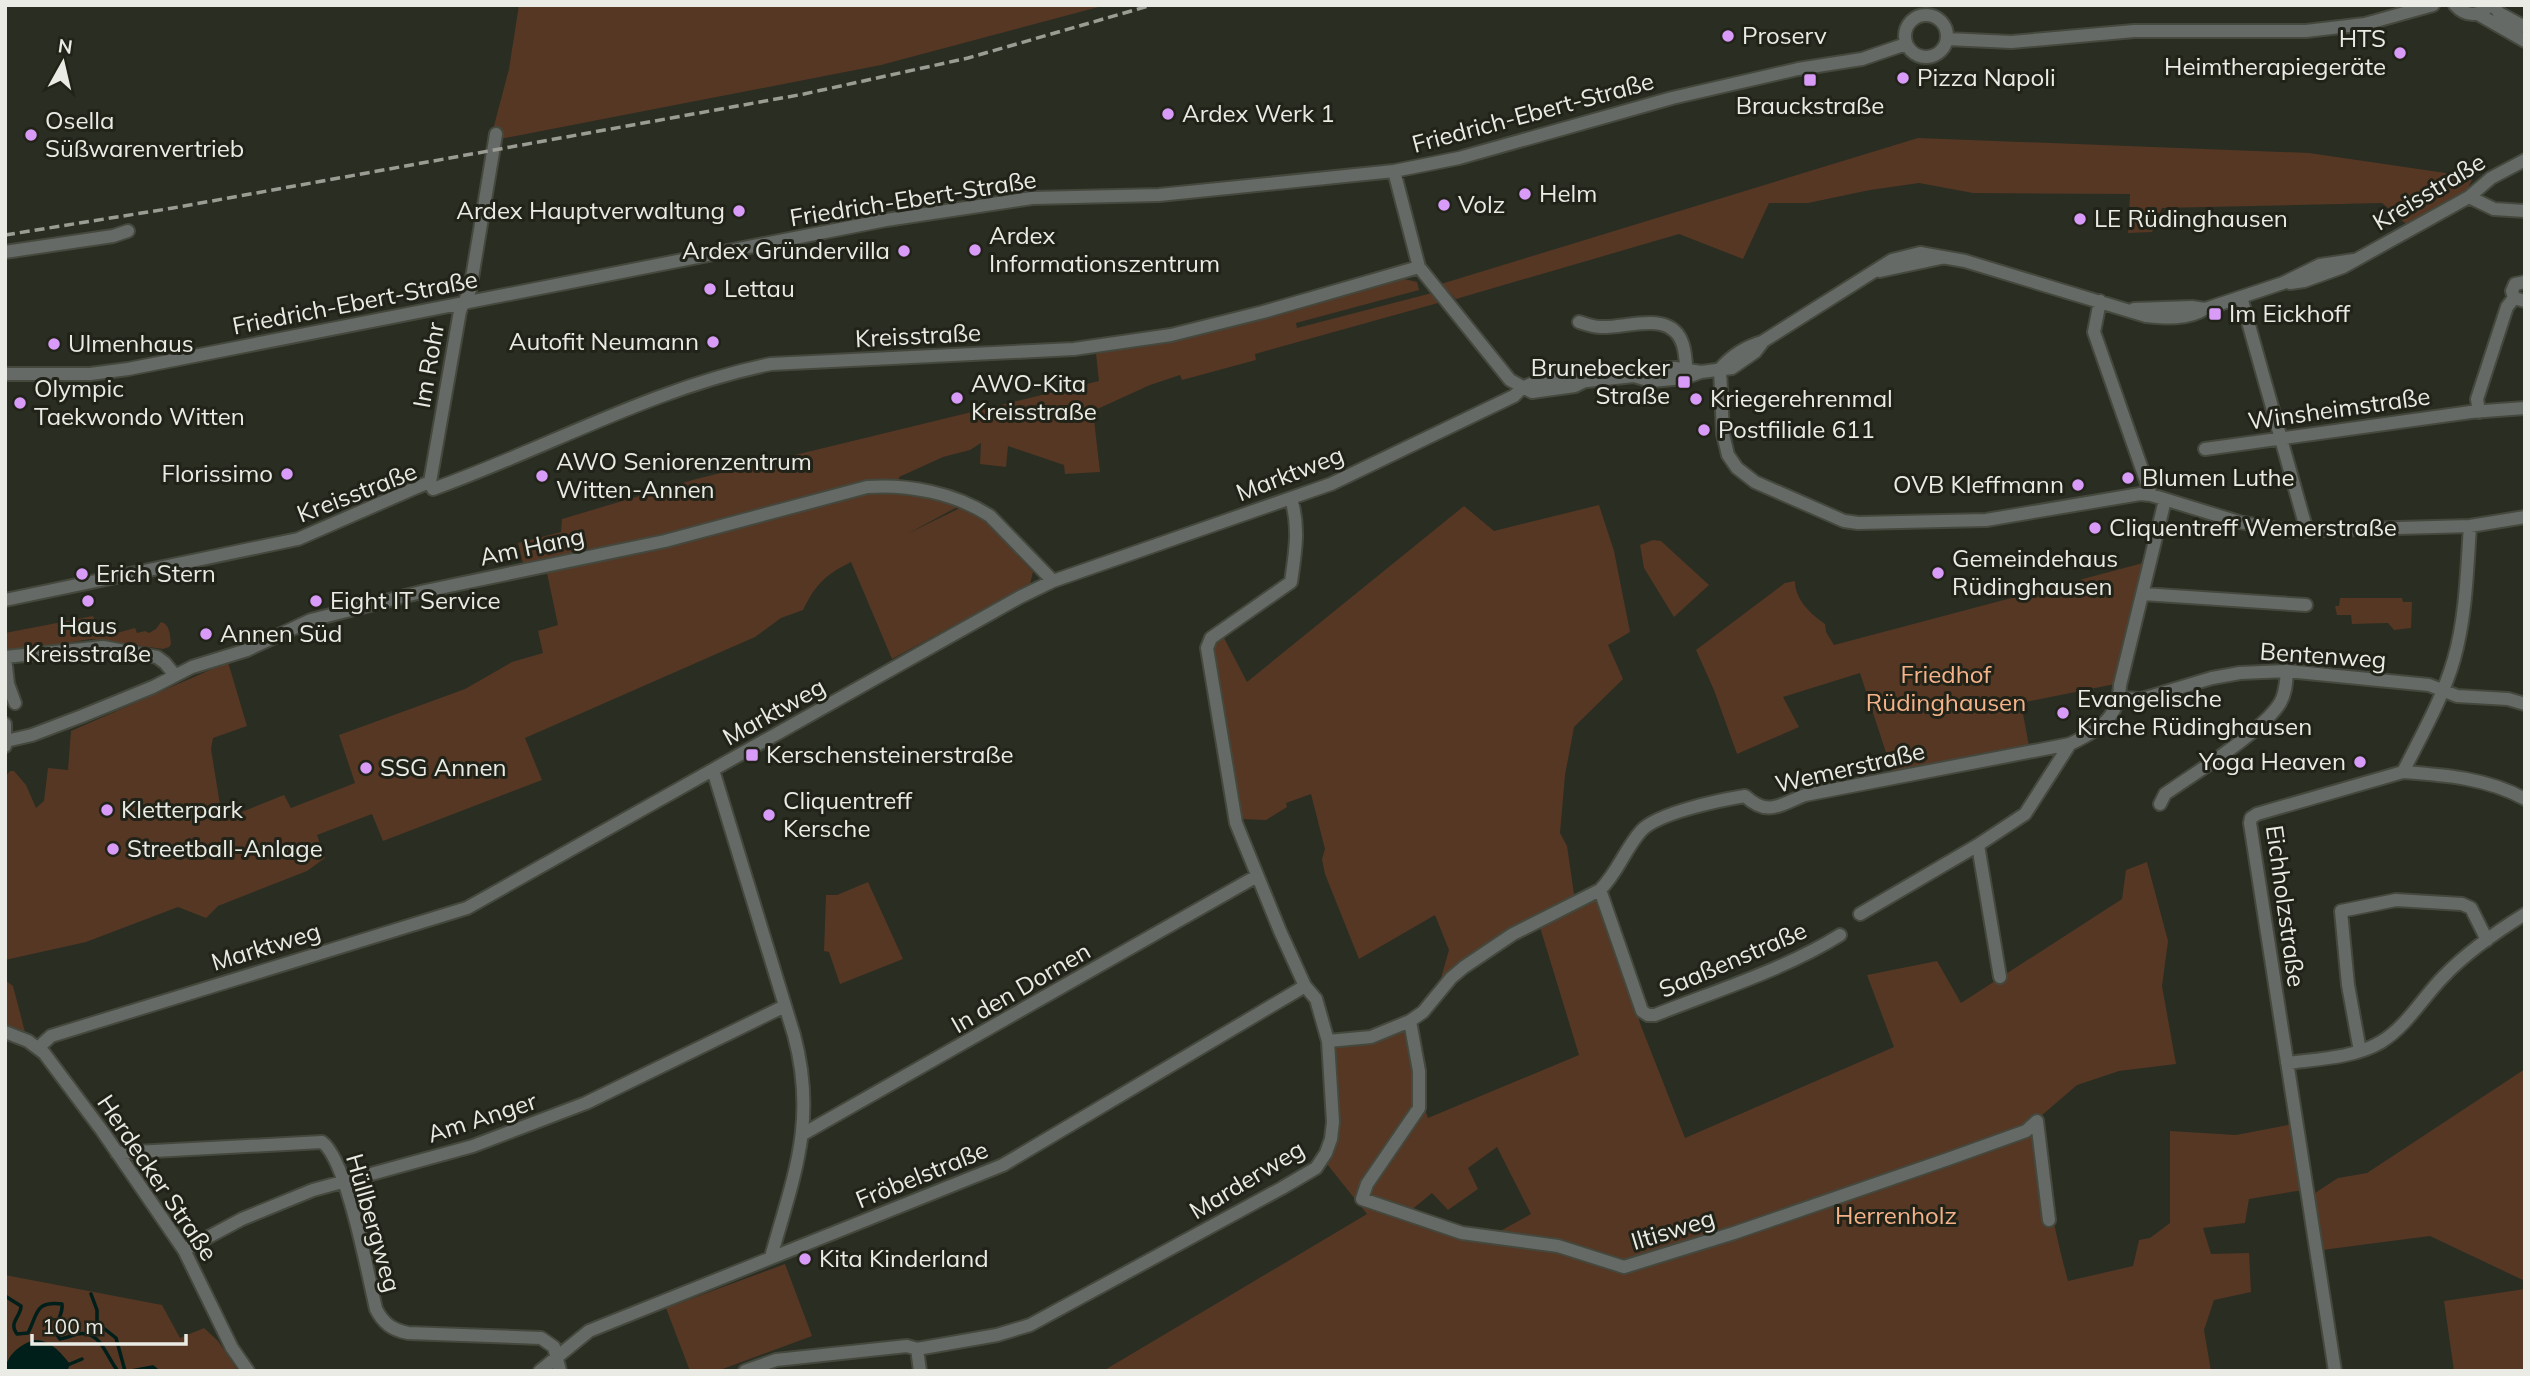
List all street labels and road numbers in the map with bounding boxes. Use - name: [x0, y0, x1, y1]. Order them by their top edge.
- street label: Friedrich-Ebert-Straße: [1409, 65, 1657, 159]
- street label: Kreisstraße: [2367, 146, 2490, 236]
- street label: Friedrich-Ebert-Straße: [787, 164, 1038, 232]
- street label: Friedrich-Ebert-Straße: [230, 264, 480, 341]
- street label: Kreisstraße: [854, 317, 982, 353]
- street label: Im Rohr: [406, 319, 450, 410]
- street label: Winsheimstraße: [2246, 380, 2432, 436]
- street label: Marktweg: [1232, 439, 1348, 507]
- street label: Kreisstraße: [292, 456, 421, 529]
- street label: Am Hang: [477, 520, 587, 572]
- street label: Bentenweg: [2259, 636, 2387, 674]
- street label: Marktweg: [717, 671, 830, 752]
- street label: Wemerstraße: [1772, 735, 1927, 799]
- street label: Eichholzstraße: [2260, 823, 2312, 989]
- street label: Saaßenstraße: [1654, 914, 1811, 1004]
- street label: Marktweg: [208, 915, 324, 977]
- street label: In den Dornen: [946, 935, 1095, 1039]
- street label: Am Anger: [423, 1085, 540, 1149]
- street label: Herdecker Straße: [91, 1089, 225, 1266]
- street label: Marderweg: [1184, 1133, 1309, 1225]
- street label: Fröbelstraße: [851, 1134, 992, 1214]
- street label: Hüllbergweg: [340, 1150, 408, 1295]
- street label: Iltisweg: [1627, 1202, 1718, 1256]

